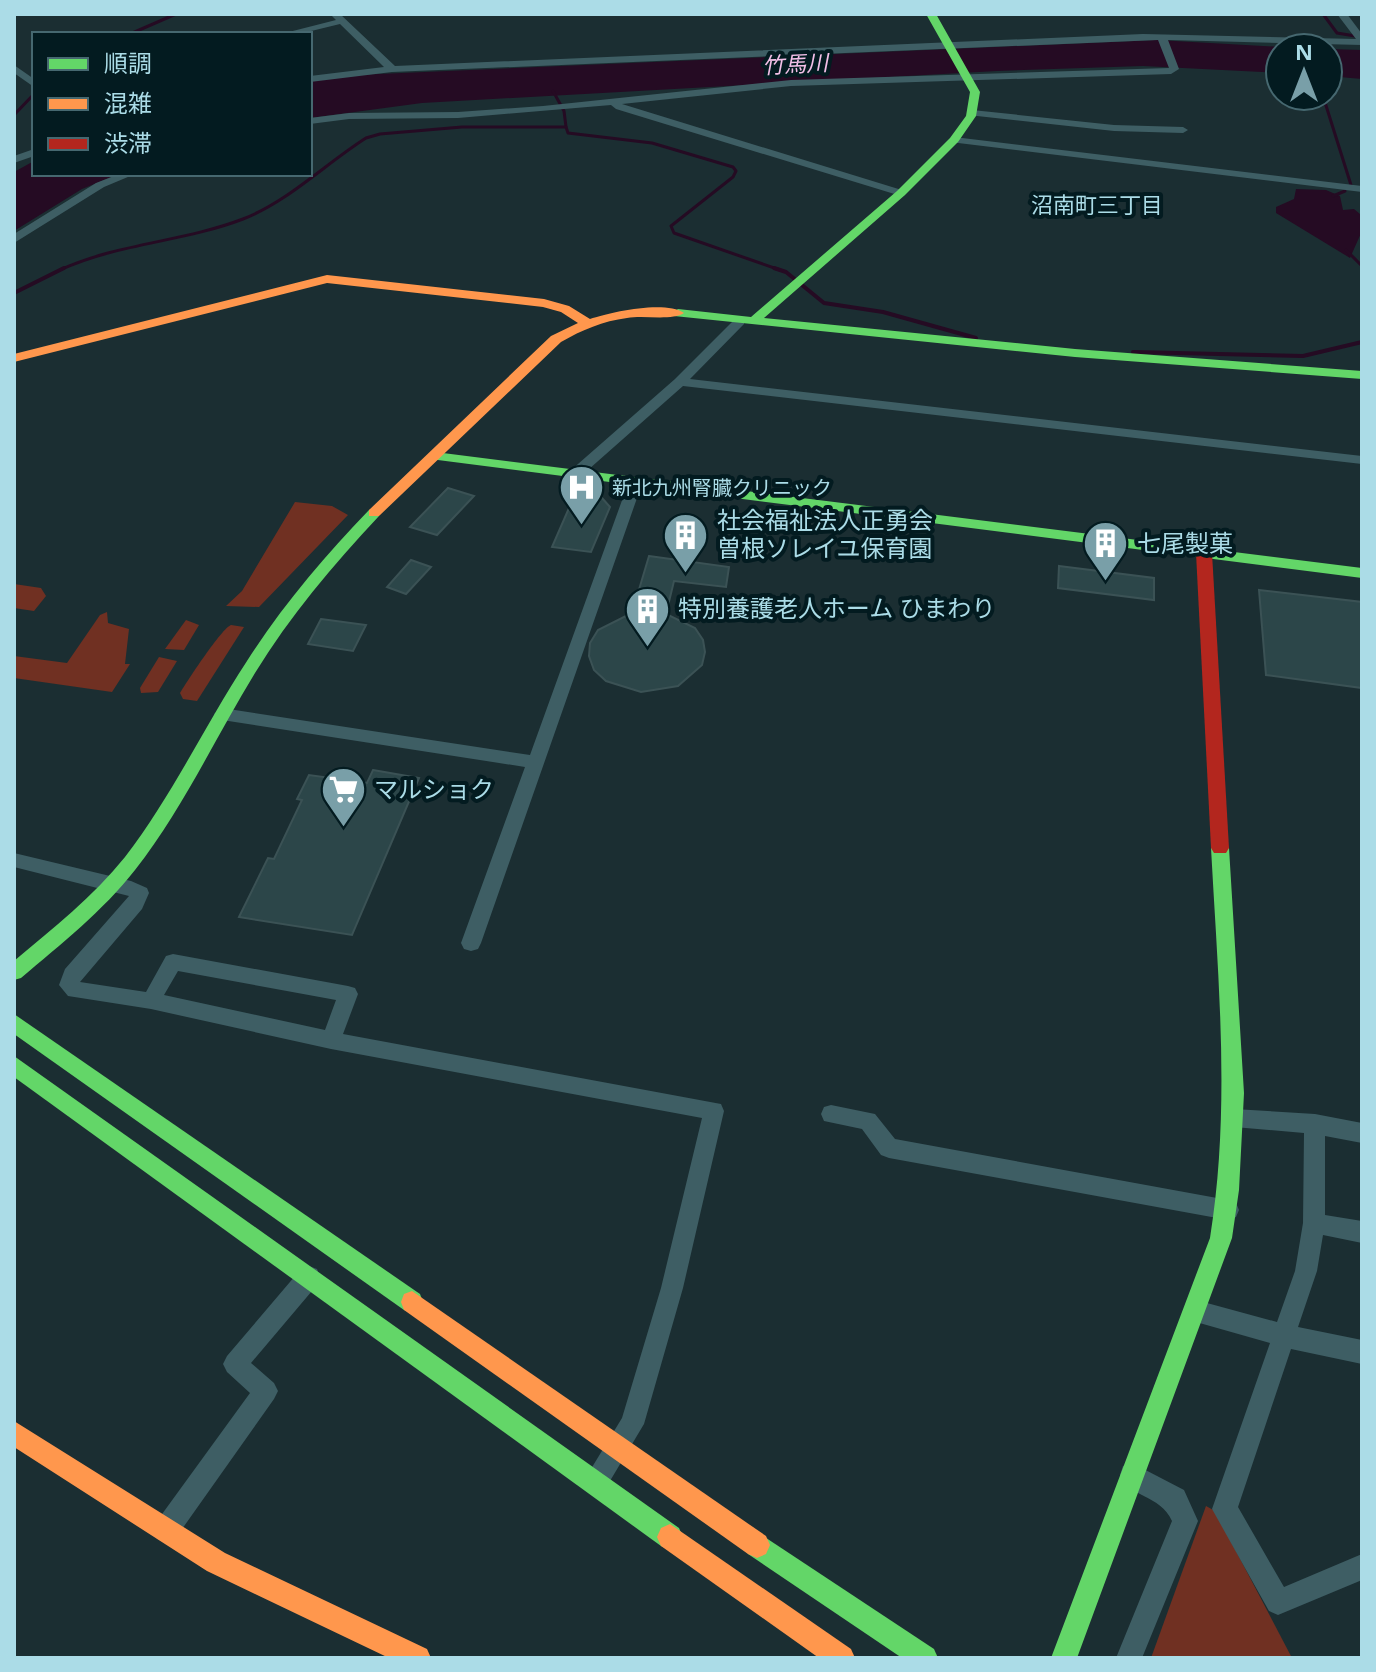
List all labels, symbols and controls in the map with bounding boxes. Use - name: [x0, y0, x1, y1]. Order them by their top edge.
- legend: [32, 32, 312, 176]
- north arrow: [1264, 32, 1344, 112]
- text: N: [1295, 36, 1313, 66]
- text: 順調: [104, 46, 152, 79]
- water label: 竹馬川: [761, 46, 831, 80]
- text: 混雑: [104, 86, 152, 119]
- text: 渋滞: [104, 126, 152, 159]
- district label: 沼南町三丁目: [1031, 189, 1163, 219]
- hospital icon: 新北九州腎臓クリニック: [557, 464, 605, 527]
- place label: 新北九州腎臓クリニック: [612, 474, 832, 501]
- place label: 社会福祉法人正勇会 曽根ソレイユ保育園: [717, 503, 933, 564]
- building icon: 社会福祉法人正勇会 曽根ソレイユ保育園: [662, 511, 710, 574]
- building icon: 七尾製菓: [1082, 520, 1130, 583]
- place label: 七尾製菓: [1137, 526, 1233, 559]
- building icon: 特別養護老人ホーム ひまわり: [623, 585, 671, 648]
- place label: 特別養護老人ホーム ひまわり: [678, 591, 996, 624]
- supermarket icon: マルショク: [319, 766, 367, 829]
- place label: マルショク: [374, 772, 494, 805]

